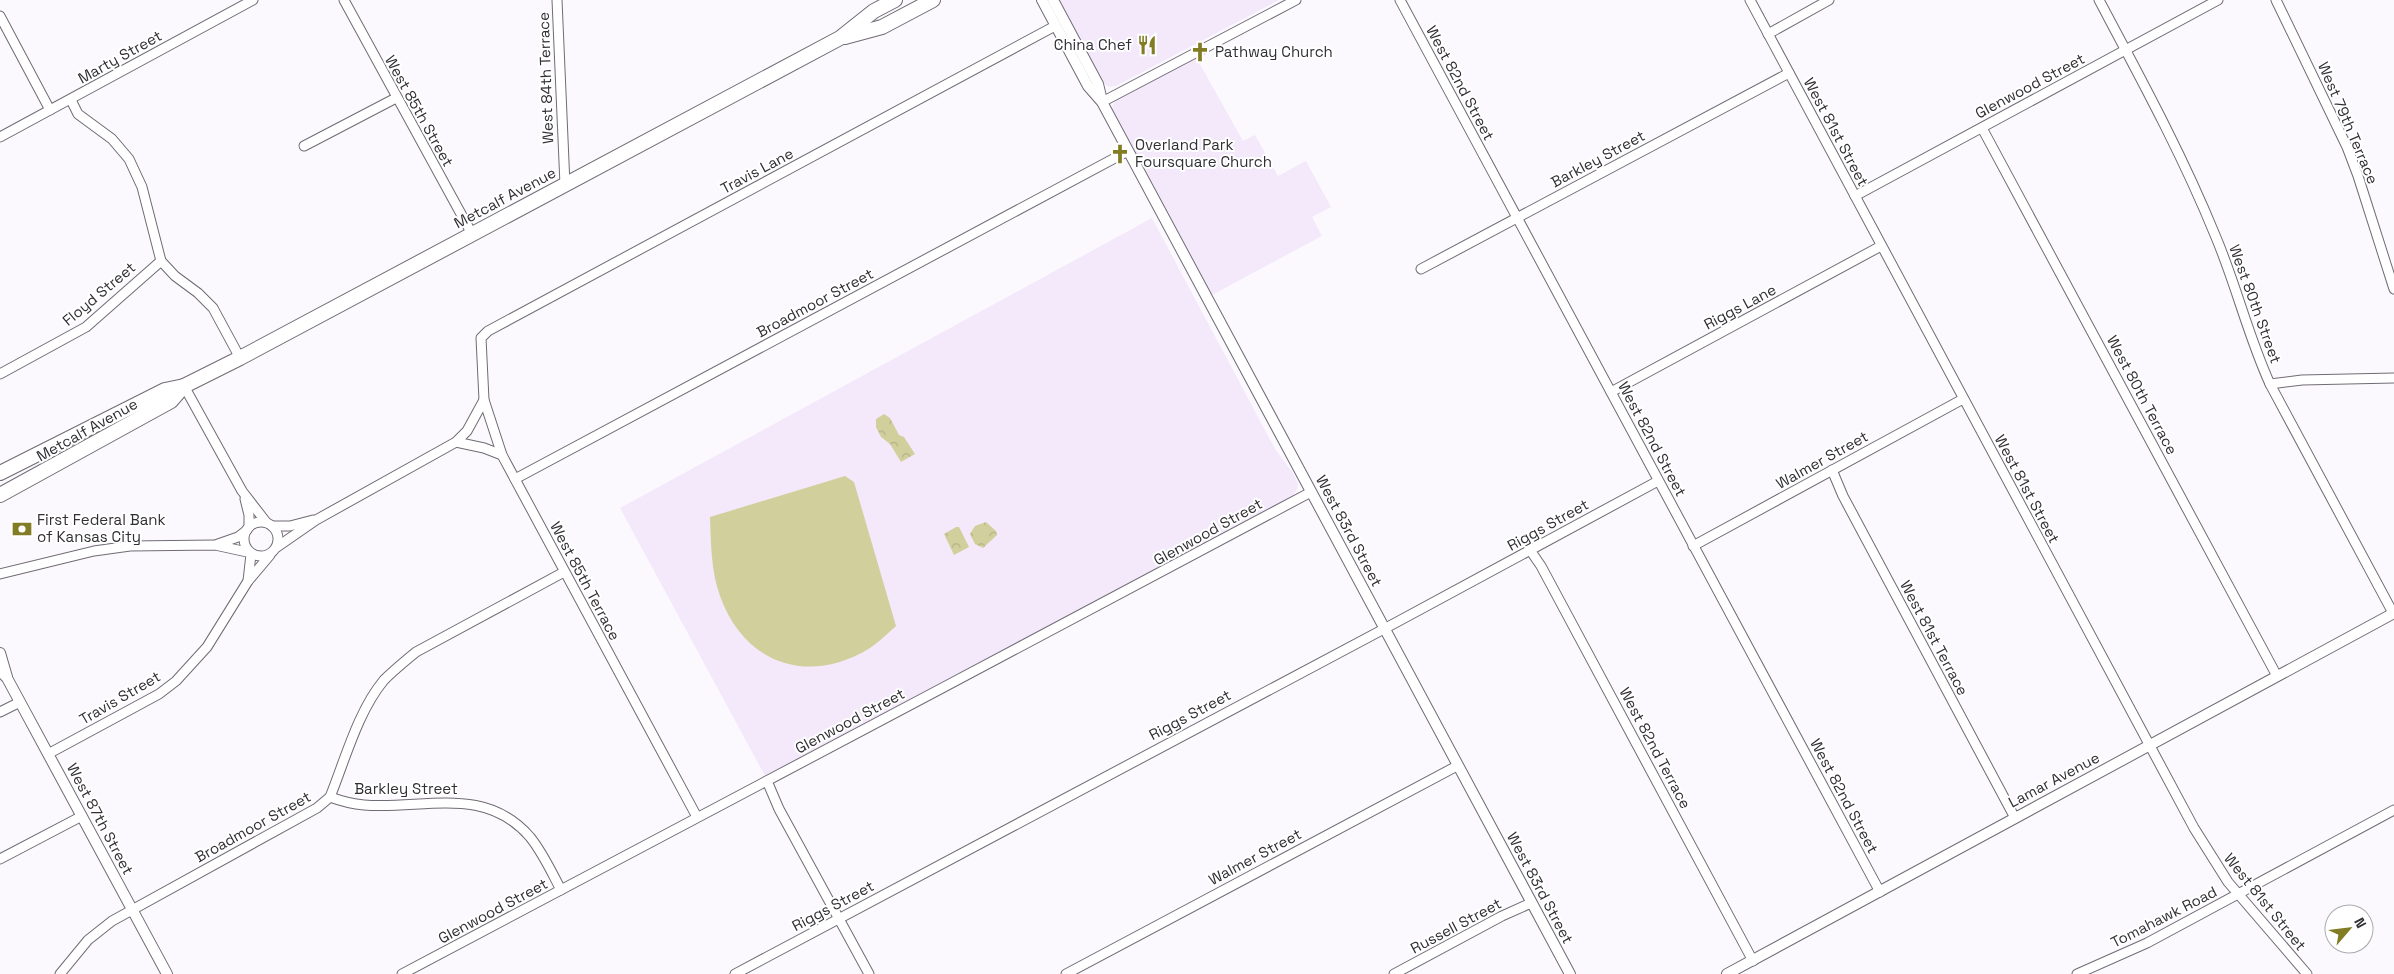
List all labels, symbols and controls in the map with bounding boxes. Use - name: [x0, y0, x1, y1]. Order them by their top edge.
- street label: West 84th Terrace: [534, 12, 557, 144]
- street label: West 82nd Street: [1422, 22, 1499, 143]
- street label: Marty Street: [74, 26, 165, 87]
- restaurant icon: China Chef: [1136, 34, 1158, 56]
- place label: China Chef: [1054, 35, 1132, 54]
- church icon: Pathway Church: [1189, 41, 1211, 63]
- place label: Pathway Church: [1215, 42, 1333, 61]
- street label: Glenwood Street: [1972, 49, 2088, 122]
- street label: West 85th Street: [381, 52, 458, 170]
- street label: West 79th Terrace: [2314, 59, 2383, 187]
- street label: West 81st Street: [1800, 74, 1873, 189]
- street label: Barkley Street: [1548, 126, 1648, 191]
- place label: Overland Park Foursquare Church: [1135, 135, 1272, 171]
- street label: Travis Lane: [717, 143, 797, 198]
- church icon: Overland Park Foursquare Church: [1109, 143, 1131, 165]
- street label: Metcalf Avenue: [451, 163, 559, 232]
- street label: West 80th Street: [2225, 242, 2286, 366]
- street label: Floyd Street: [58, 257, 139, 330]
- street label: Broadmoor Street: [753, 264, 876, 341]
- street label: Riggs Lane: [1700, 280, 1779, 334]
- street label: West 80th Terrace: [2103, 332, 2182, 458]
- street label: West 82nd Street: [1614, 378, 1691, 499]
- street label: Metcalf Avenue: [33, 394, 141, 465]
- street label: Walmer Street: [1772, 426, 1871, 493]
- street label: West 81st Street: [1991, 431, 2064, 546]
- street label: West 83rd Street: [1312, 472, 1387, 590]
- street label: Glenwood Street: [1150, 494, 1266, 569]
- street label: Riggs Street: [1504, 494, 1592, 555]
- place label: First Federal Bank of Kansas City: [37, 510, 166, 546]
- bank icon: First Federal Bank of Kansas City: [11, 518, 33, 540]
- street label: West 85th Terrace: [546, 518, 625, 643]
- street label: West 81st Terrace: [1896, 577, 1973, 699]
- street label: Travis Street: [76, 667, 164, 728]
- street label: Glenwood Street: [792, 684, 908, 757]
- street label: West 82nd Terrace: [1615, 684, 1695, 812]
- street label: Riggs Street: [1146, 685, 1234, 744]
- street label: West 82nd Street: [1806, 735, 1883, 856]
- street label: Lamar Avenue: [2005, 747, 2103, 812]
- street label: West 87th Street: [63, 760, 138, 878]
- street label: Barkley Street: [354, 779, 458, 798]
- street label: Broadmoor Street: [192, 787, 314, 866]
- street label: Walmer Street: [1205, 824, 1305, 889]
- street label: West 83rd Street: [1503, 829, 1578, 947]
- street label: West 81st Street: [2220, 849, 2311, 954]
- street label: Glenwood Street: [435, 874, 551, 947]
- street label: Riggs Street: [789, 876, 877, 935]
- street label: Tomahawk Road: [2108, 882, 2220, 951]
- street label: Russell Street: [1407, 894, 1505, 958]
- north arrow: [2324, 904, 2374, 954]
- text: N: [2350, 915, 2371, 931]

